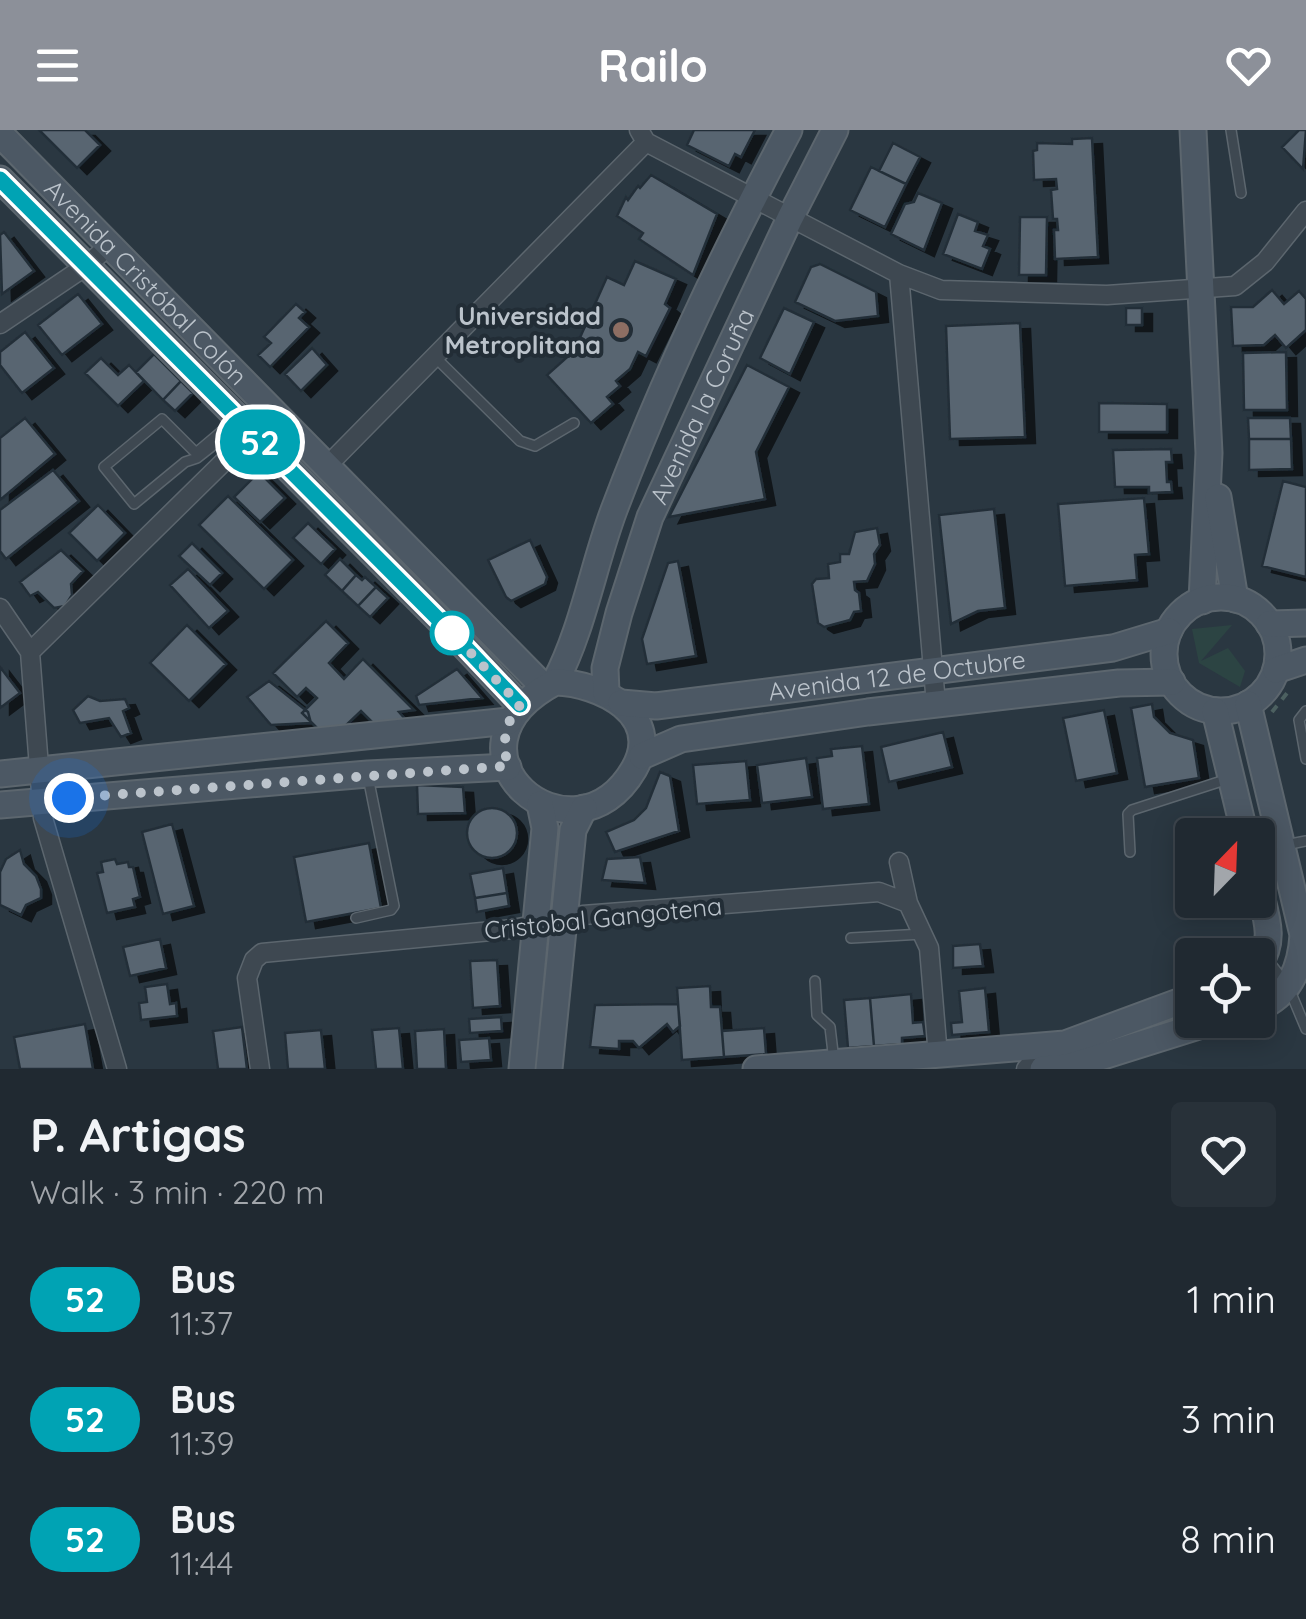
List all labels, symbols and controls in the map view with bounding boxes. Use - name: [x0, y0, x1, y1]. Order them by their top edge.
- text: Railo: [598, 37, 708, 93]
- icon: menu: [30, 38, 85, 93]
- icon: heart: [1221, 38, 1276, 93]
- street label: Avenida Cristóbal Colón: [38, 173, 254, 391]
- place label: Universidad Metroplitana: [445, 300, 601, 360]
- street label: Avenida la Coruña: [642, 303, 760, 509]
- marker: Universidad Metroplitana: [610, 319, 632, 341]
- line badge: 52: [215, 410, 305, 474]
- text: 52: [240, 420, 280, 464]
- unlabelled marker: [431, 612, 473, 654]
- street label: Avenida 12 de Octubre: [766, 643, 1027, 707]
- your location: [44, 773, 94, 823]
- north arrow: [1175, 818, 1275, 918]
- map controls: [1175, 818, 1275, 1038]
- street label: Cristobal Gangotena: [483, 890, 723, 945]
- button: locate: [1175, 938, 1275, 1038]
- button: heart: [1171, 1102, 1276, 1207]
- text: P. Artigas: [30, 1104, 246, 1164]
- text: Walk · 3 min · 220 m: [30, 1172, 324, 1212]
- text: Bus: [170, 1255, 236, 1303]
- text: 1 min: [1187, 1275, 1276, 1323]
- text: 52: [65, 1277, 105, 1321]
- text: 11:37: [170, 1303, 233, 1343]
- text: Bus: [170, 1375, 236, 1423]
- text: 3 min: [1181, 1395, 1276, 1443]
- text: 52: [65, 1397, 105, 1441]
- text: 11:39: [170, 1423, 234, 1463]
- text: Bus: [170, 1495, 236, 1543]
- text: 8 min: [1180, 1515, 1276, 1563]
- text: 52: [65, 1517, 105, 1561]
- text: 11:44: [170, 1543, 233, 1583]

